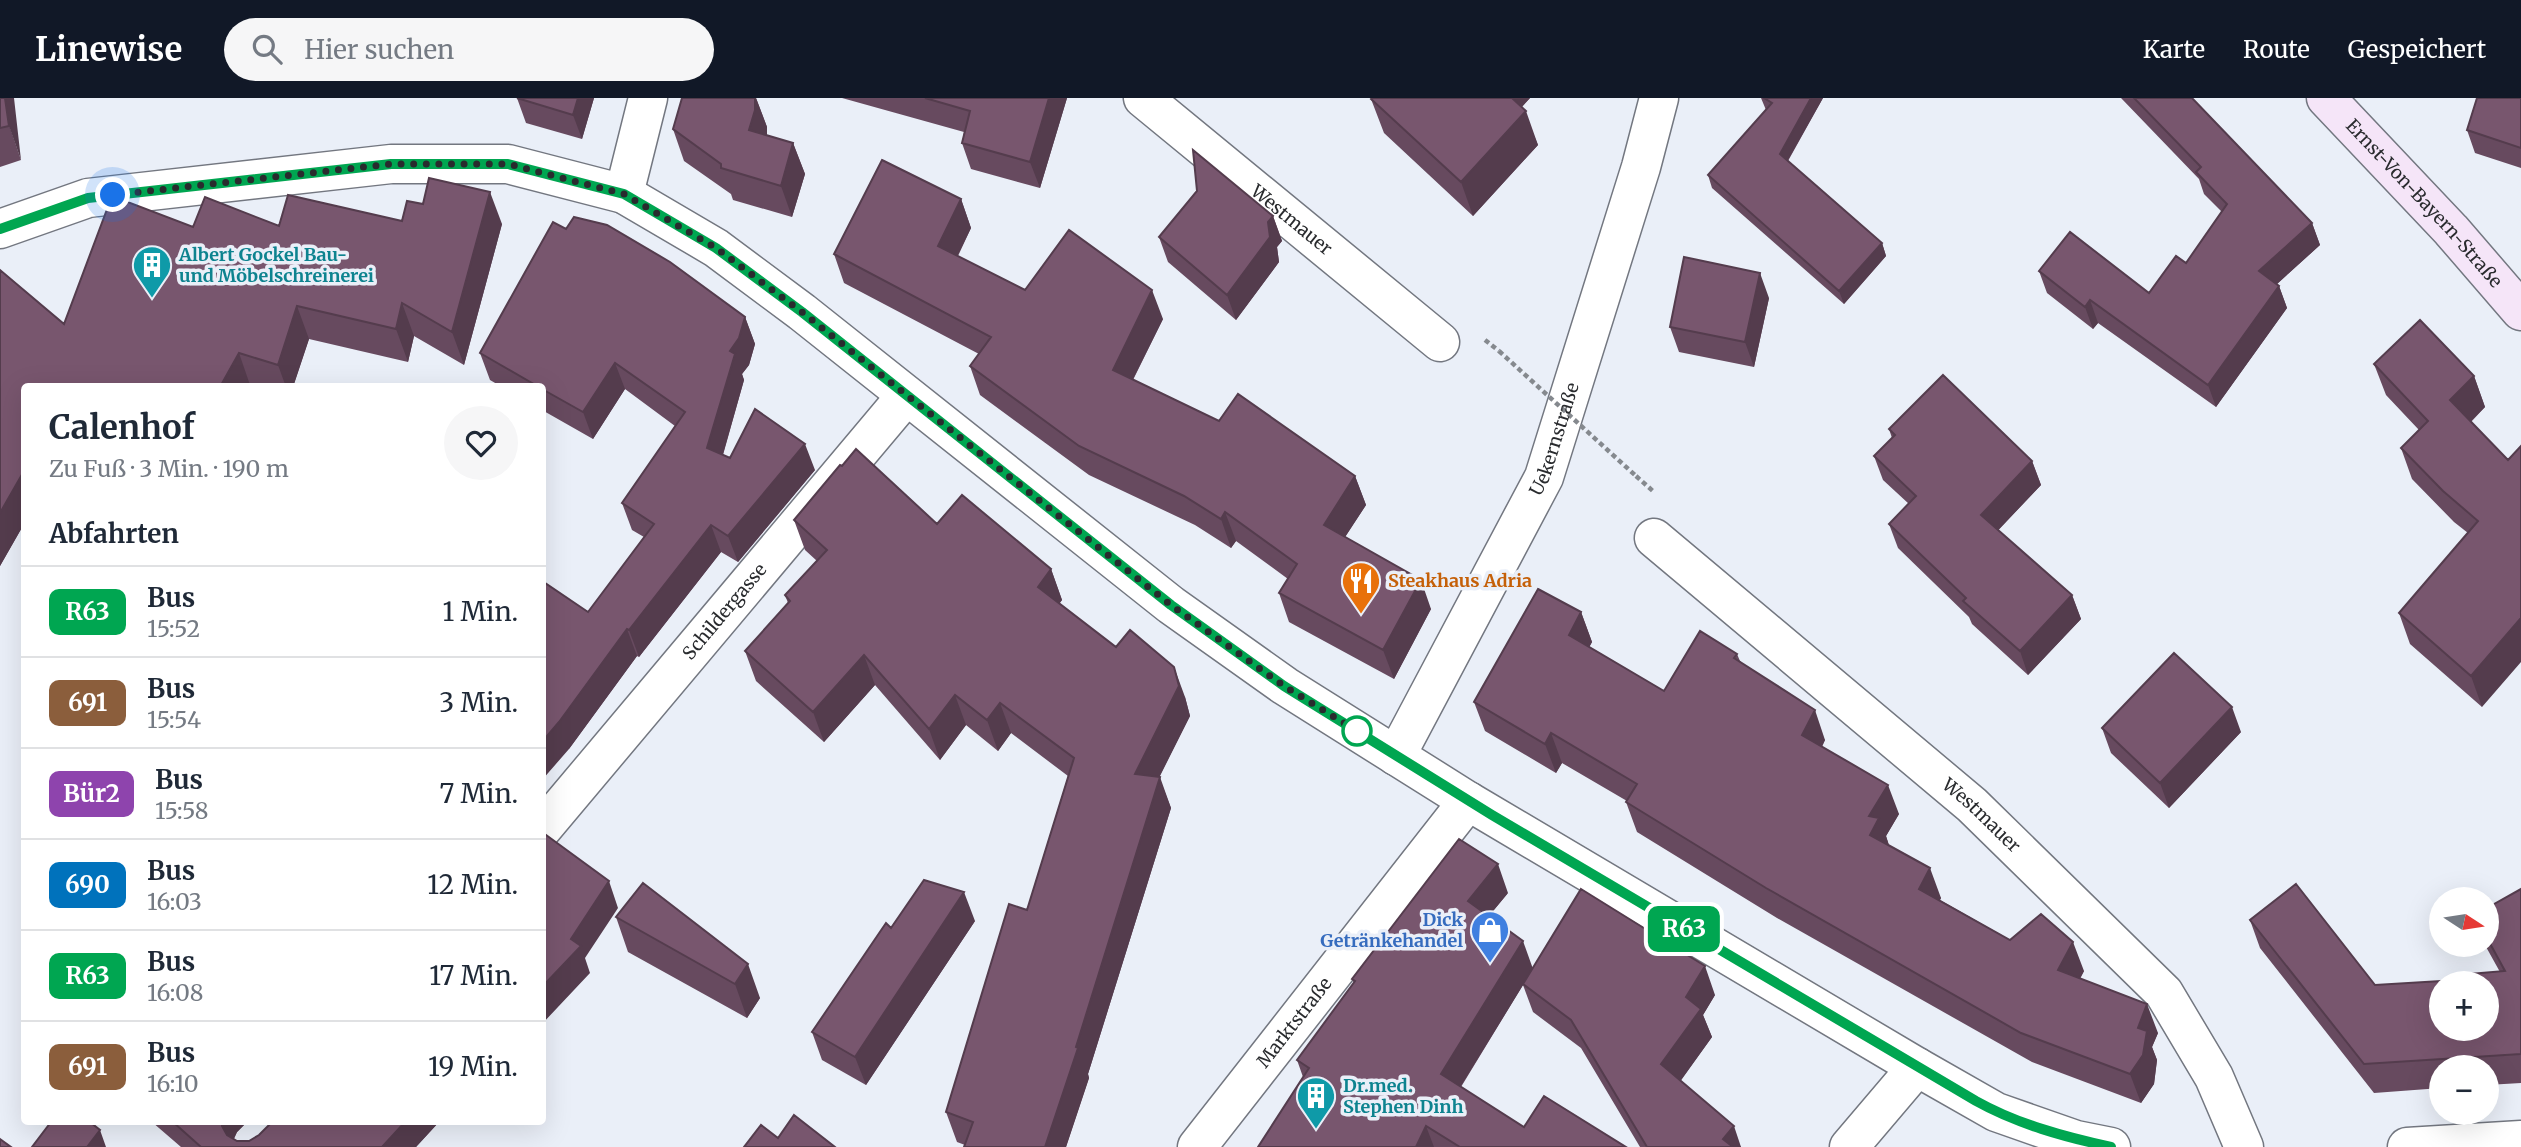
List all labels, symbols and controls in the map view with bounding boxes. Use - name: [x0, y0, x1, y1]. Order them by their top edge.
- search box: [224, 18, 714, 81]
- text: Linewise: [35, 29, 182, 70]
- icon: search: [248, 30, 286, 68]
- text: Hier suchen: [304, 33, 454, 66]
- text: Karte: [2143, 34, 2205, 65]
- text: Route: [2243, 34, 2310, 65]
- text: Gespeichert: [2348, 34, 2486, 65]
- street label: Ernst-Von-Bayern-Straße: [2341, 114, 2507, 292]
- your location: [95, 177, 130, 212]
- street label: Westmauer: [1245, 179, 1337, 260]
- place label: Albert Gockel Bau- und Möbelschreinerei: [178, 243, 374, 287]
- building icon: Albert Gockel Bau- und Möbelschreinerei: [131, 244, 173, 299]
- street label: Uekernstraße: [1524, 380, 1584, 500]
- button: heart: [444, 406, 518, 480]
- text: Calenhof: [49, 407, 195, 448]
- text: Zu Fuß · 3 Min. · 190 m: [49, 454, 289, 483]
- text: Abfahrten: [49, 517, 179, 550]
- street label: Schildergasse: [677, 558, 771, 664]
- restaurant icon: Steakhaus Adria: [1340, 560, 1382, 615]
- place label: Steakhaus Adria: [1388, 569, 1532, 592]
- text: Bus: [147, 581, 195, 614]
- text: 1 Min.: [442, 595, 518, 628]
- text: R63: [65, 596, 110, 627]
- text: 15:52: [147, 614, 200, 643]
- text: Bus: [147, 672, 195, 705]
- text: 3 Min.: [439, 686, 518, 719]
- text: 691: [68, 687, 107, 718]
- text: 15:54: [147, 705, 201, 734]
- unlabelled marker: [1342, 716, 1372, 746]
- text: Bus: [155, 763, 203, 796]
- street label: Westmauer: [1937, 772, 2026, 857]
- text: 7 Min.: [439, 777, 518, 810]
- text: Bür2: [63, 778, 120, 809]
- text: 15:58: [155, 796, 209, 825]
- text: Bus: [147, 854, 195, 887]
- text: 12 Min.: [427, 868, 518, 901]
- text: 690: [65, 869, 110, 900]
- text: 16:03: [147, 887, 202, 916]
- north arrow: [2429, 887, 2499, 957]
- map controls: [2429, 887, 2499, 1125]
- line badge: R63: [1644, 906, 1724, 952]
- place label: Dick Getränkehandel: [1320, 908, 1463, 952]
- shop icon: Dick Getränkehandel: [1469, 909, 1511, 964]
- text: R63: [1662, 913, 1706, 944]
- text: Bus: [147, 945, 195, 978]
- text: 17 Min.: [429, 959, 518, 992]
- text: R63: [65, 960, 110, 991]
- button: +: [2429, 971, 2499, 1041]
- street label: Marktstraße: [1251, 972, 1337, 1072]
- text: 16:08: [147, 978, 203, 1007]
- text: Bus: [147, 1036, 195, 1069]
- text: 19 Min.: [428, 1050, 518, 1083]
- text: 691: [68, 1051, 107, 1082]
- button: −: [2429, 1055, 2499, 1125]
- text: 16:10: [147, 1069, 199, 1098]
- place label: Dr.med. Stephen Dinh: [1343, 1074, 1464, 1118]
- building icon: Dr.med. Stephen Dinh: [1295, 1075, 1337, 1130]

